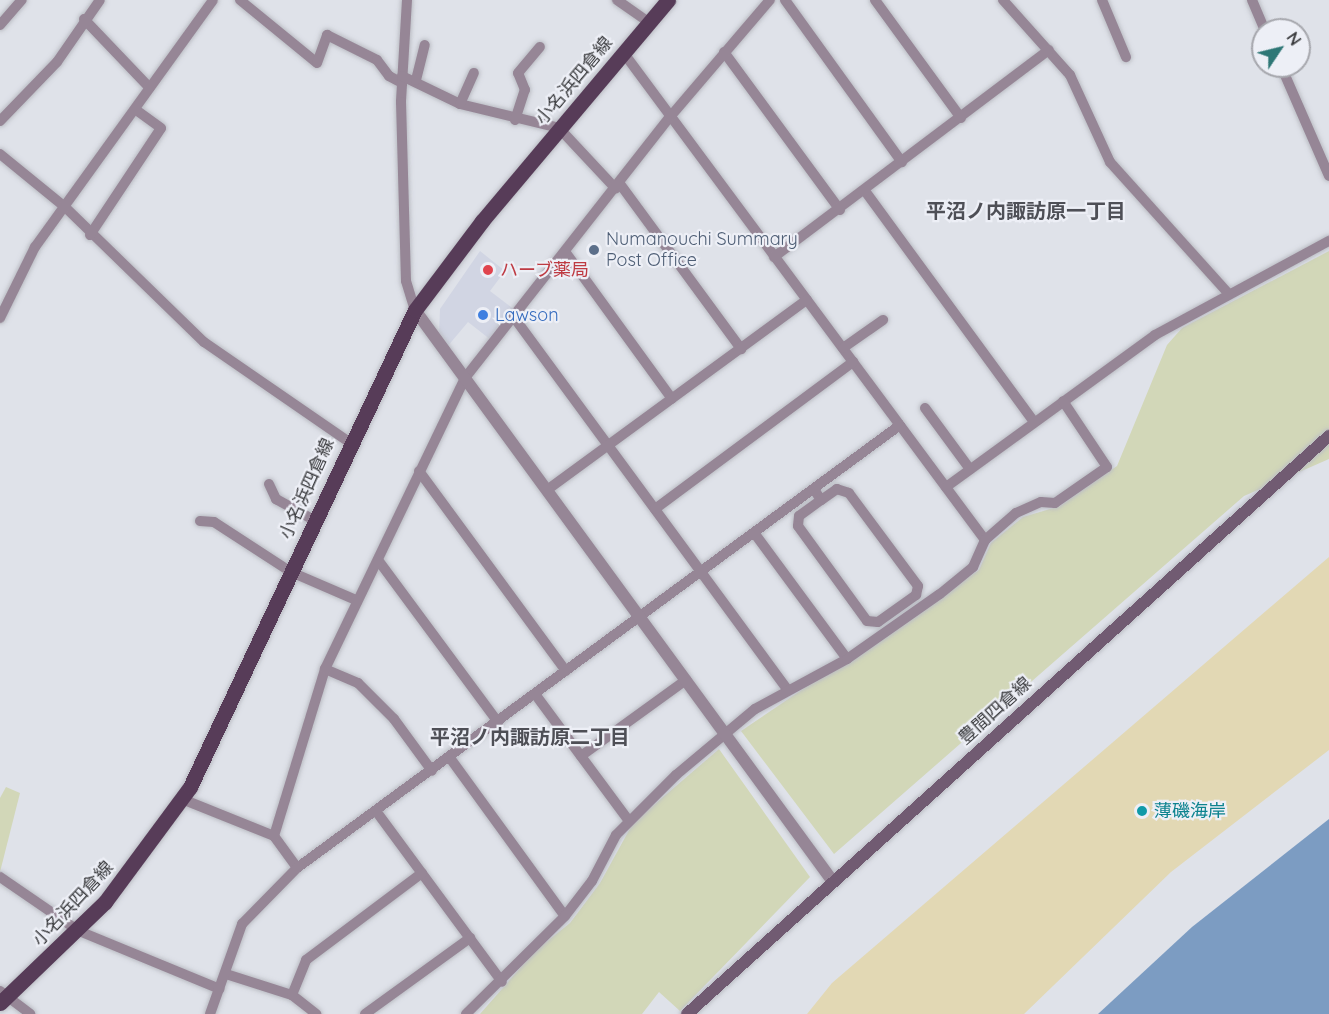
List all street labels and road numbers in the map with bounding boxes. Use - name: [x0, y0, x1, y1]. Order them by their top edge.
- street label: 小名浜四倉線: [531, 33, 617, 129]
- street label: 小名浜四倉線: [275, 435, 339, 543]
- street label: 豊間四倉線: [954, 673, 1036, 749]
- street label: 小名浜四倉線: [28, 857, 118, 951]

